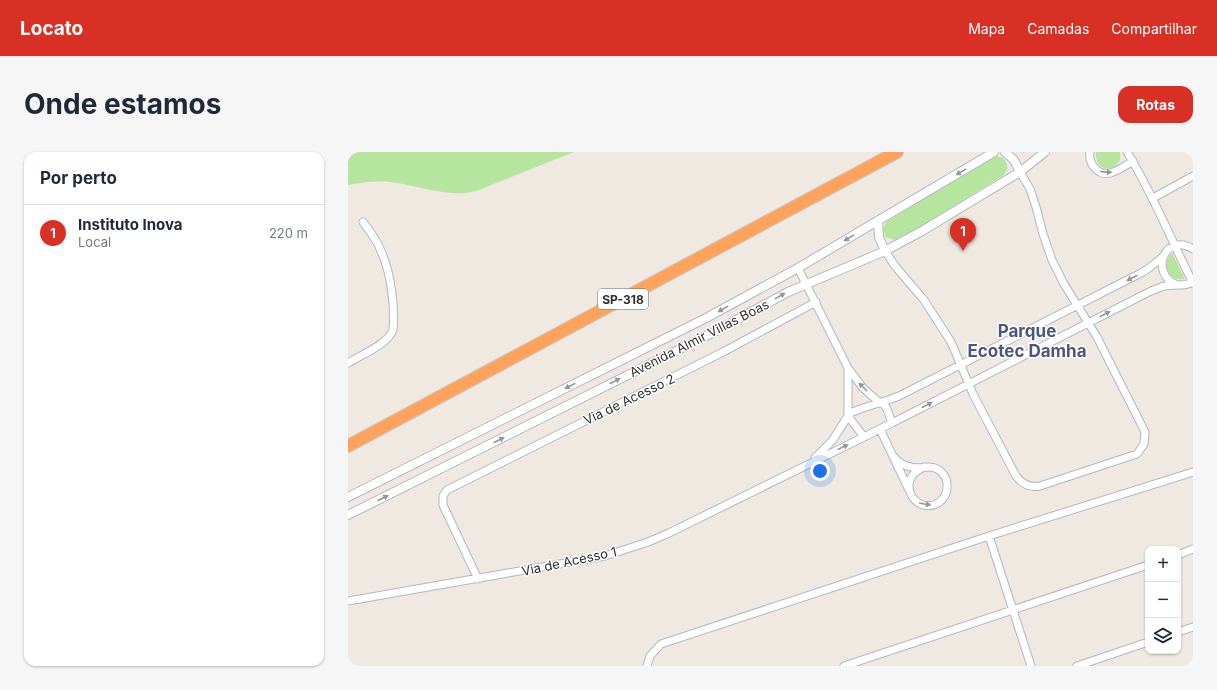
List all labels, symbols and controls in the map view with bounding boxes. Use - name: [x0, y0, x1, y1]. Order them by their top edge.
- text: Locato: [20, 17, 83, 40]
- text: Mapa: [968, 20, 1005, 37]
- text: Camadas: [1027, 20, 1089, 37]
- text: Compartilhar: [1111, 20, 1197, 37]
- button: Rotas: [1118, 86, 1193, 123]
- text: Onde estamos: [24, 87, 221, 121]
- text: Por perto: [40, 168, 117, 188]
- one-way arrow: [955, 168, 966, 175]
- one-way arrow: [1099, 169, 1112, 175]
- text: Instituto Inova: [78, 215, 182, 234]
- pin: 1: [950, 218, 976, 251]
- text: 1: [50, 225, 56, 241]
- text: 220 m: [269, 225, 308, 241]
- text: Local: [78, 234, 111, 250]
- one-way arrow: [843, 235, 855, 242]
- one-way arrow: [1126, 275, 1138, 281]
- road number: SP-318: [598, 289, 648, 309]
- one-way arrow: [775, 292, 786, 299]
- street label: Avenida Almir Villas Boas: [627, 296, 772, 380]
- one-way arrow: [717, 306, 729, 312]
- one-way arrow: [1099, 311, 1110, 317]
- district label: Parque Ecotec Damha: [967, 321, 1087, 361]
- street label: Via de Acesso 2: [581, 370, 677, 428]
- one-way arrow: [610, 378, 621, 384]
- one-way arrow: [858, 382, 868, 392]
- one-way arrow: [564, 383, 575, 390]
- one-way arrow: [921, 402, 932, 409]
- one-way arrow: [493, 436, 505, 443]
- one-way arrow: [838, 443, 849, 450]
- your location: [810, 461, 830, 481]
- one-way arrow: [377, 495, 389, 501]
- one-way arrow: [919, 501, 931, 507]
- street label: Via de Acesso 1: [520, 543, 618, 579]
- map controls: [1145, 546, 1181, 654]
- button: +: [1145, 546, 1181, 582]
- button: −: [1145, 582, 1181, 618]
- button: layers: [1145, 618, 1181, 654]

